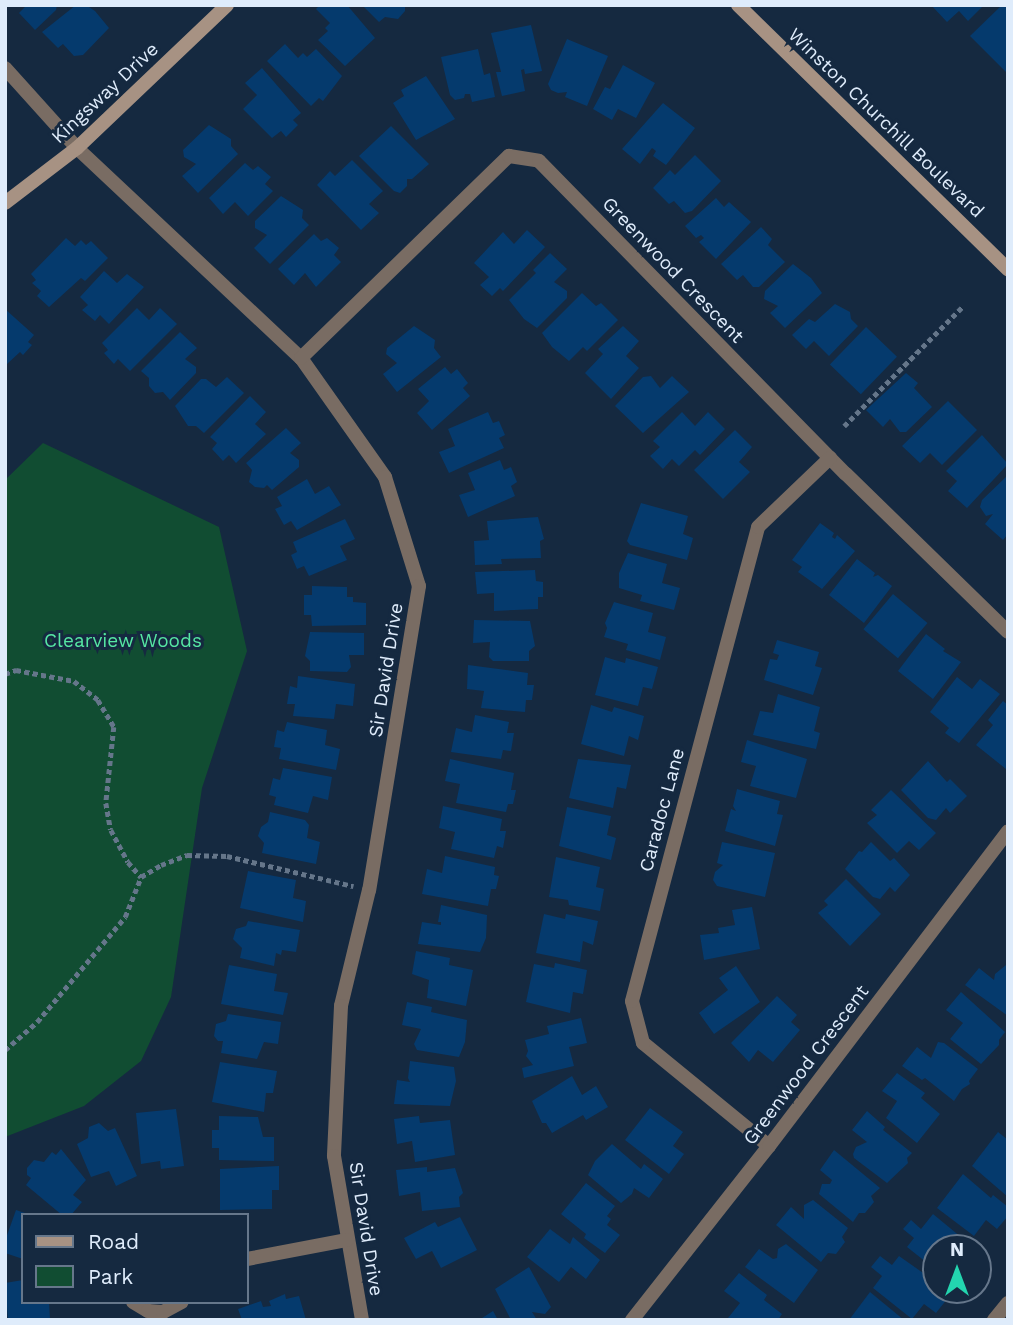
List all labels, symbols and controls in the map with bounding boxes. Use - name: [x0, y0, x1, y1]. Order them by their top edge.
- street label: Winston Churchill Boulevard: [783, 23, 989, 223]
- street label: Kingsway Drive: [47, 38, 163, 148]
- street label: Greenwood Crescent: [597, 192, 749, 348]
- street label: Sir David Drive: [364, 601, 408, 739]
- park label: Clearview Woods: [44, 630, 202, 652]
- street label: Caradoc Lane: [635, 746, 689, 874]
- street label: Greenwood Crescent: [738, 981, 874, 1149]
- street label: Sir David Drive: [344, 1160, 388, 1298]
- legend: [21, 1213, 248, 1304]
- text: Road: [88, 1229, 139, 1254]
- north arrow: [922, 1234, 992, 1304]
- text: N: [950, 1238, 964, 1261]
- text: Park: [88, 1264, 133, 1289]

